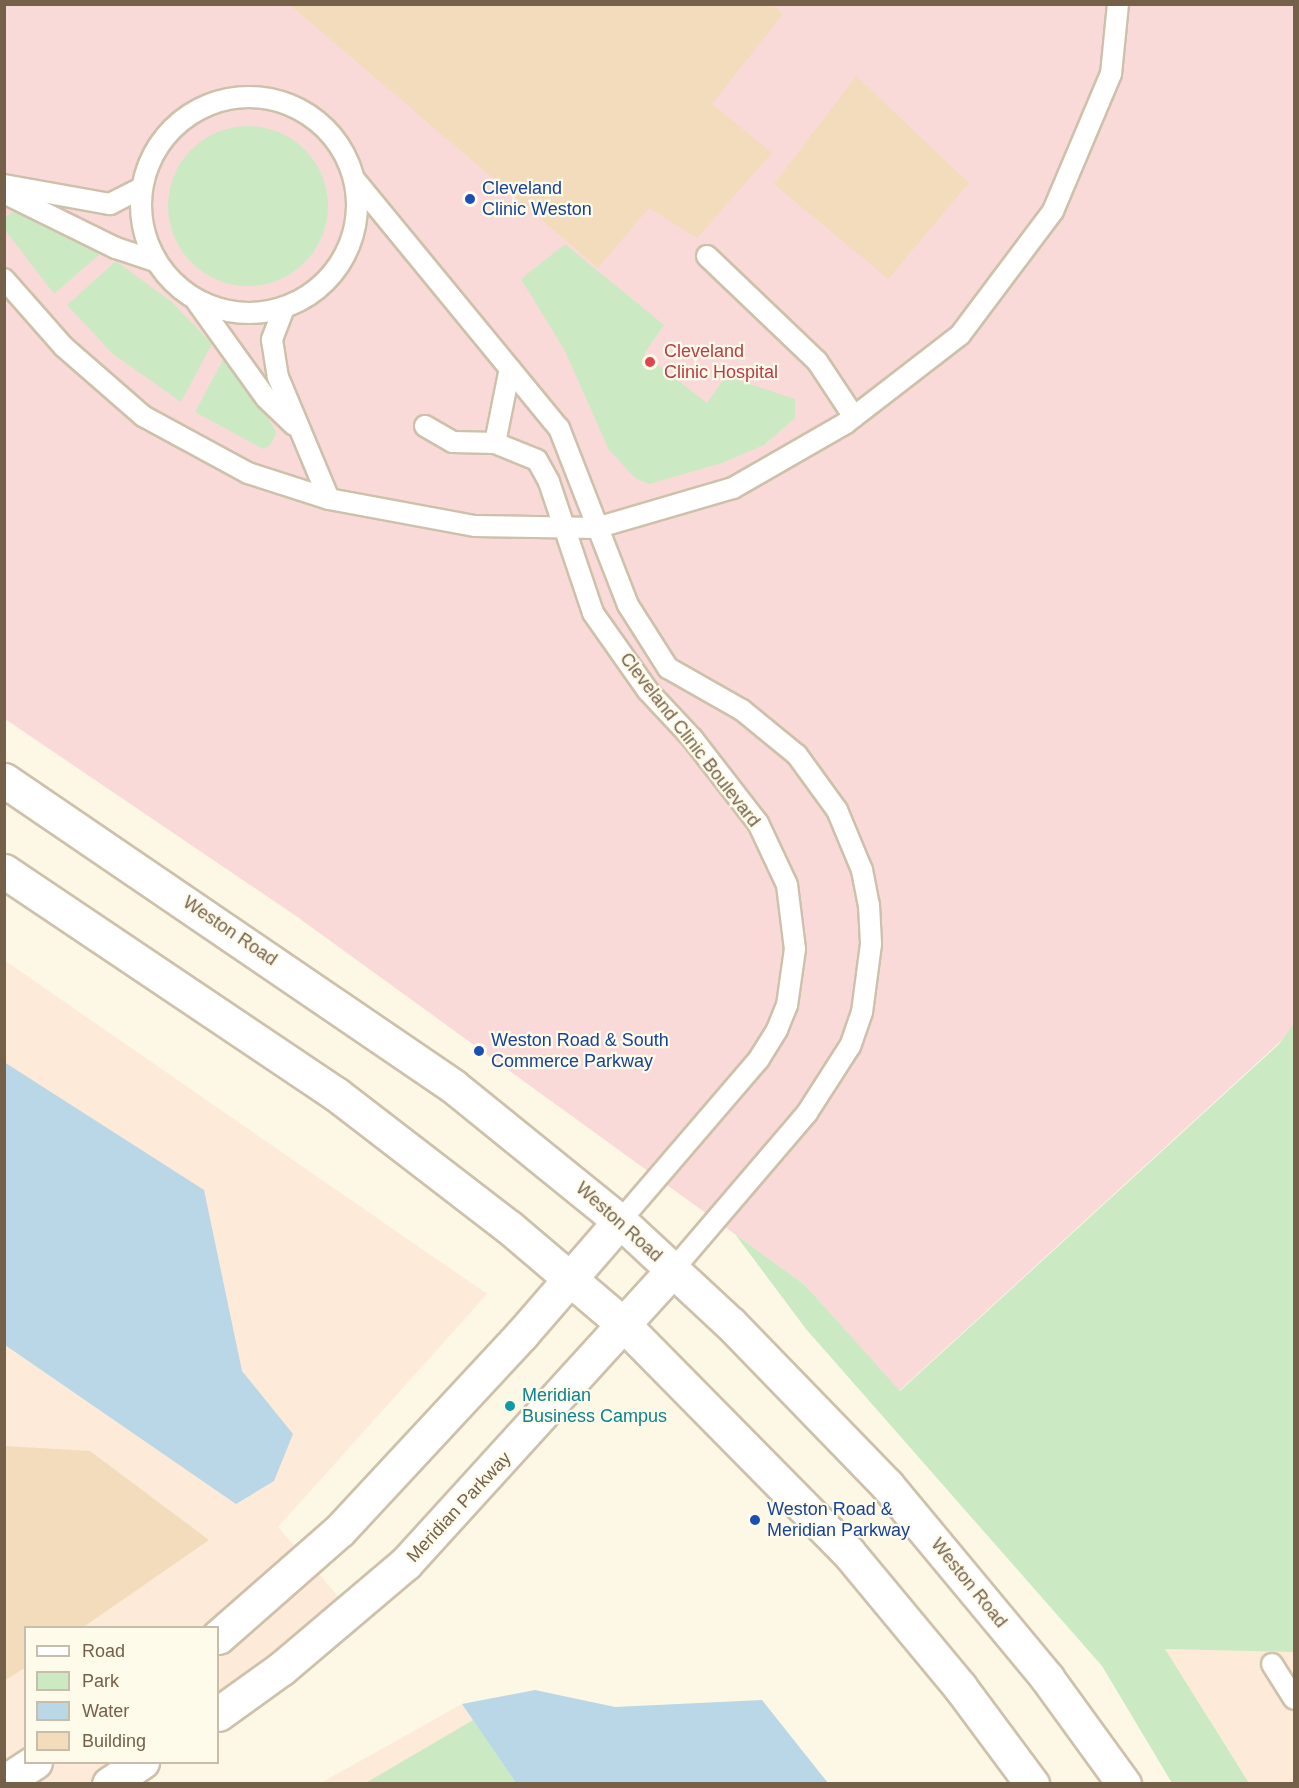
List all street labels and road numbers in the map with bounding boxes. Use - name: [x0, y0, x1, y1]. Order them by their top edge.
- street label: Cleveland Clinic Boulevard: [615, 649, 765, 831]
- street label: Weston Road: [179, 892, 281, 970]
- street label: Weston Road: [571, 1178, 667, 1266]
- street label: Meridian Parkway: [402, 1447, 516, 1567]
- street label: Weston Road: [926, 1534, 1012, 1632]

